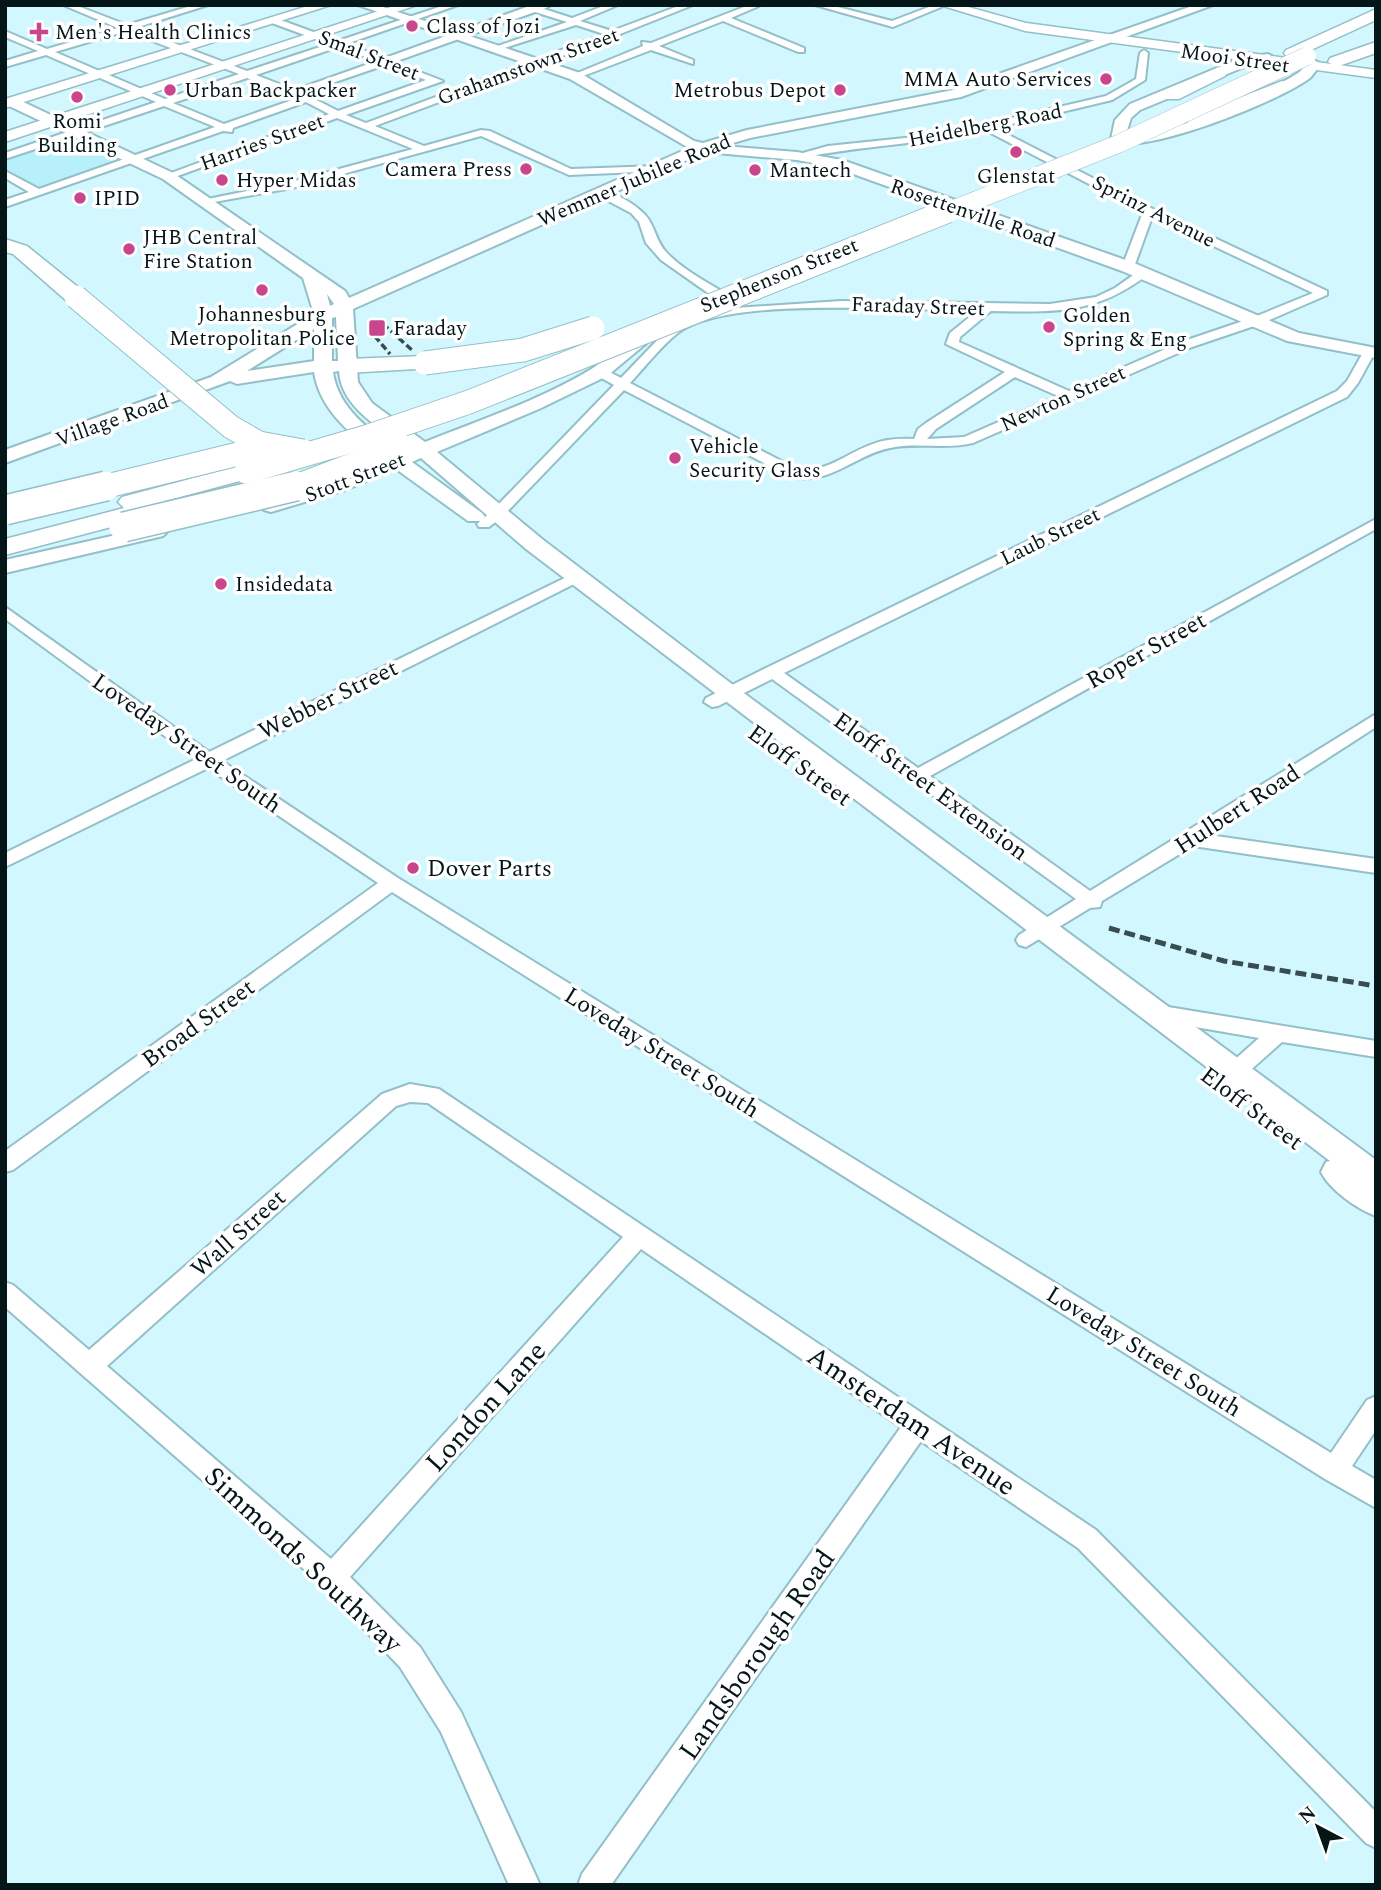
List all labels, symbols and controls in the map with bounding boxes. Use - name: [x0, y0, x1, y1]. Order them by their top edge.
- place label: Class of Jozi: [426, 11, 540, 43]
- place label: Men's Health Clinics: [55, 17, 251, 49]
- marker: Class of Jozi: [404, 18, 420, 34]
- street label: Grahamstown Street: [433, 19, 624, 115]
- marker: Men's Health Clinics: [29, 22, 49, 42]
- street label: Smal Street: [314, 22, 424, 90]
- street label: Mooi Street: [1178, 36, 1291, 82]
- place label: MMA Auto Services: [904, 64, 1092, 96]
- marker: MMA Auto Services: [1098, 71, 1114, 87]
- place label: Urban Backpacker: [184, 75, 357, 107]
- place label: Metrobus Depot: [673, 75, 826, 107]
- marker: Urban Backpacker: [162, 82, 178, 98]
- marker: Metrobus Depot: [832, 82, 848, 98]
- marker: Romi Building: [69, 89, 85, 105]
- street label: Heidelberg Road: [905, 95, 1065, 157]
- place label: Romi Building: [37, 106, 117, 162]
- street label: Harries Street: [196, 106, 329, 180]
- street label: Wemmer Jubilee Road: [533, 126, 736, 236]
- marker: Glenstat: [1008, 144, 1024, 160]
- place label: Camera Press: [385, 154, 512, 186]
- place label: Mantech: [769, 155, 852, 187]
- marker: Camera Press: [518, 161, 534, 177]
- place label: Glenstat: [977, 161, 1055, 193]
- marker: Mantech: [747, 162, 763, 178]
- place label: Hyper Midas: [236, 165, 357, 197]
- street label: Sprinz Avenue: [1086, 167, 1221, 257]
- street label: Rosettenville Road: [886, 171, 1060, 257]
- marker: Hyper Midas: [214, 172, 230, 188]
- place label: IPID: [94, 183, 140, 215]
- marker: IPID: [72, 190, 88, 206]
- place label: JHB Central Fire Station: [143, 222, 257, 278]
- street label: Stephenson Street: [695, 230, 863, 322]
- marker: JHB Central Fire Station: [121, 241, 137, 257]
- marker: Johannesburg Metropolitan Police: [254, 282, 270, 298]
- street label: Faraday Street: [850, 289, 985, 325]
- place label: Johannesburg Metropolitan Police: [169, 299, 355, 355]
- place label: Golden Spring & Eng: [1063, 300, 1187, 356]
- place label: Faraday: [393, 313, 467, 345]
- marker: Faraday: [367, 318, 387, 338]
- marker: Golden Spring & Eng: [1041, 319, 1057, 335]
- street label: Newton Street: [996, 357, 1131, 441]
- street label: Village Road: [51, 386, 174, 456]
- place label: Vehicle Security Glass: [689, 431, 821, 487]
- street label: Stott Street: [300, 444, 410, 512]
- marker: Vehicle Security Glass: [667, 450, 683, 466]
- street label: Laub Street: [995, 499, 1106, 575]
- place label: Insidedata: [235, 569, 333, 601]
- marker: Insidedata: [213, 576, 229, 592]
- street label: Roper Street: [1080, 603, 1213, 699]
- street label: Webber Street: [252, 650, 404, 749]
- street label: Loveday Street South: [84, 665, 289, 823]
- street label: Eloff Street Extension: [825, 704, 1035, 870]
- street label: Eloff Street: [740, 716, 859, 816]
- street label: Hulbert Road: [1168, 756, 1307, 864]
- place label: Dover Parts: [427, 851, 552, 887]
- marker: Dover Parts: [405, 860, 421, 876]
- street label: Broad Street: [134, 970, 263, 1077]
- street label: Loveday Street South: [557, 978, 766, 1128]
- street label: Eloff Street: [1192, 1058, 1311, 1160]
- street label: Wall Street: [183, 1181, 294, 1287]
- street label: Loveday Street South: [1039, 1277, 1248, 1427]
- street label: London Lane: [415, 1332, 557, 1482]
- street label: Amsterdam Avenue: [798, 1335, 1024, 1507]
- street label: Simmonds Southway: [194, 1456, 413, 1665]
- street label: Landsborough Road: [668, 1540, 846, 1769]
- north arrow: [1283, 1792, 1353, 1862]
- text: N: [1292, 1799, 1323, 1831]

